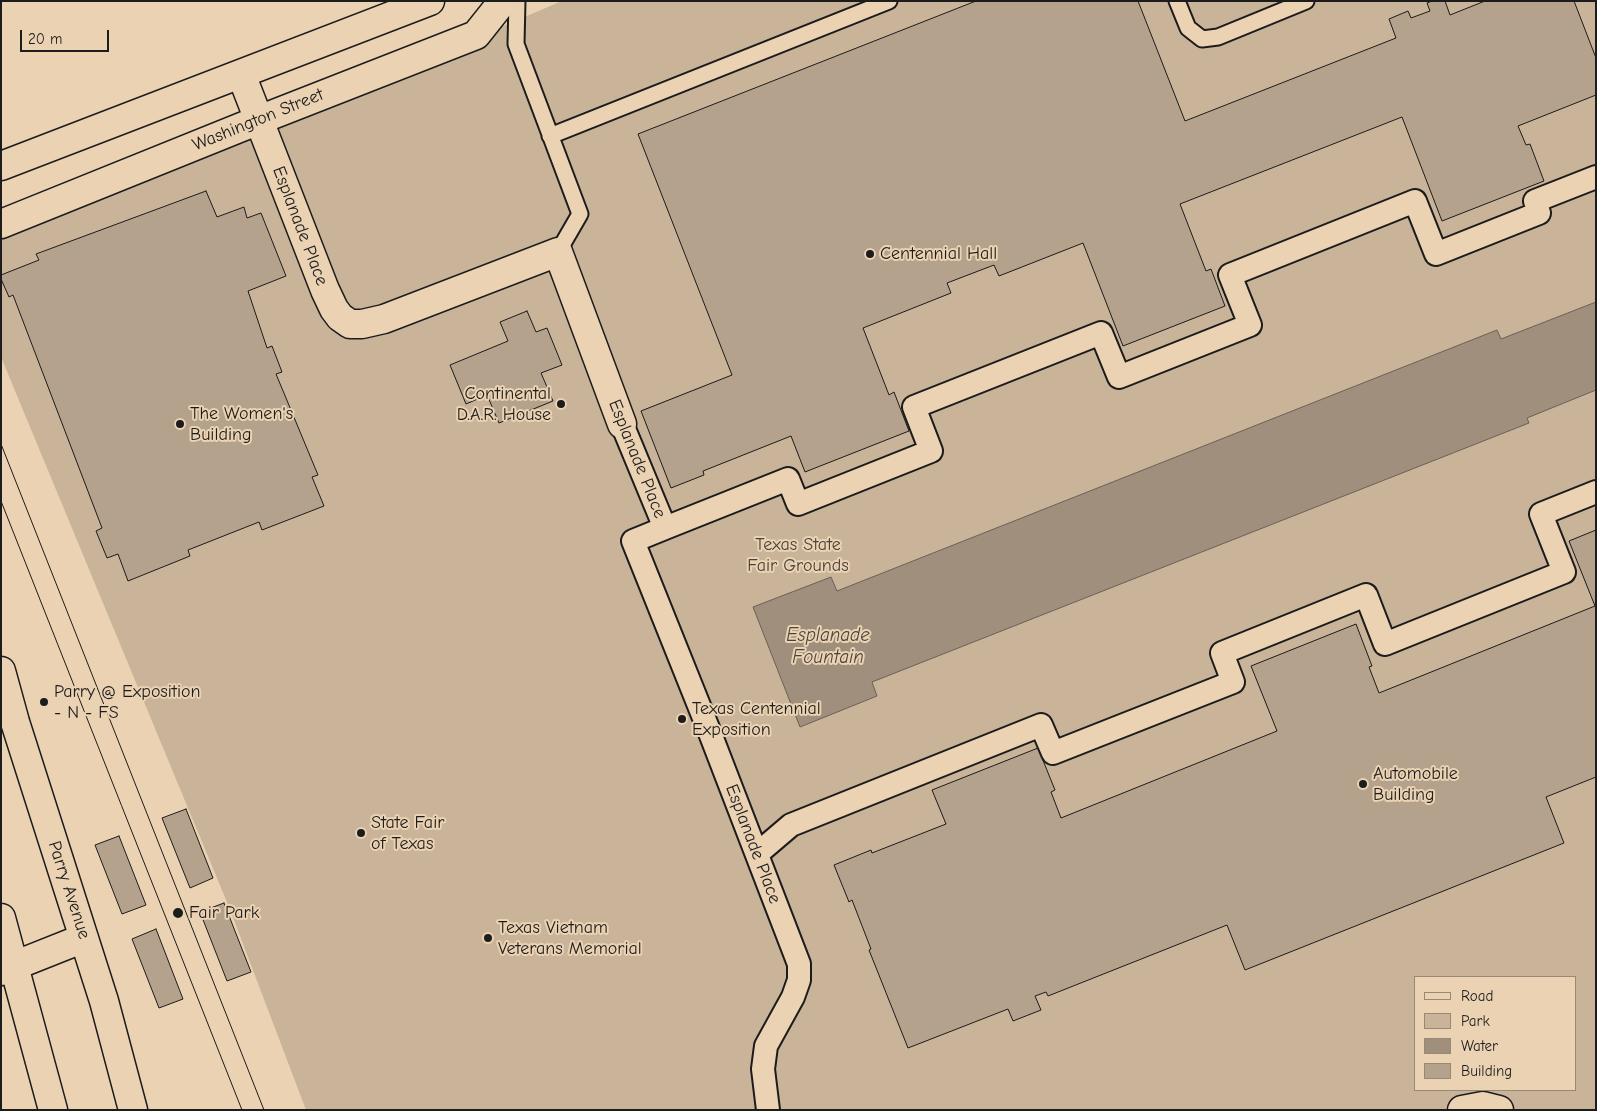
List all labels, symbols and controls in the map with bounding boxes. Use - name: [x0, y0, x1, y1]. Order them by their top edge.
- scale bar: [22, 20, 111, 52]
- text: 20 m: [28, 30, 62, 48]
- street label: Washington Street: [189, 84, 327, 156]
- street label: Esplanade Place: [267, 163, 333, 289]
- place label: Centennial Hall: [880, 243, 997, 265]
- marker: Centennial Hall: [864, 248, 876, 260]
- place label: Continental D.A.R. House: [457, 383, 551, 426]
- street label: Esplanade Place: [603, 397, 671, 521]
- marker: Continental D.A.R. House: [555, 398, 567, 410]
- place label: The Women's Building: [190, 403, 293, 446]
- marker: The Women's Building: [174, 418, 186, 430]
- park label: Texas State Fair Grounds: [747, 534, 849, 576]
- water label: Esplanade Fountain: [786, 625, 870, 669]
- place label: Parry @ Exposition - N - FS: [54, 681, 201, 724]
- marker: Parry @ Exposition - N - FS: [38, 696, 50, 708]
- place label: Texas Centennial Exposition: [692, 698, 821, 741]
- marker: Texas Centennial Exposition: [676, 713, 688, 725]
- place label: Automobile Building: [1373, 763, 1458, 806]
- marker: Automobile Building: [1357, 778, 1369, 790]
- street label: Esplanade Place: [720, 781, 786, 907]
- place label: State Fair of Texas: [371, 812, 444, 854]
- marker: State Fair of Texas: [355, 827, 367, 839]
- street label: Parry Avenue: [43, 838, 95, 942]
- place label: Fair Park: [189, 902, 259, 924]
- marker: Fair Park: [171, 906, 185, 920]
- place label: Texas Vietnam Veterans Memorial: [498, 917, 642, 960]
- marker: Texas Vietnam Veterans Memorial: [482, 932, 494, 944]
- legend: [1414, 976, 1577, 1091]
- text: Road: [1461, 987, 1493, 1005]
- text: Park: [1461, 1012, 1490, 1030]
- text: Water: [1461, 1037, 1498, 1055]
- text: Building: [1461, 1062, 1512, 1080]

